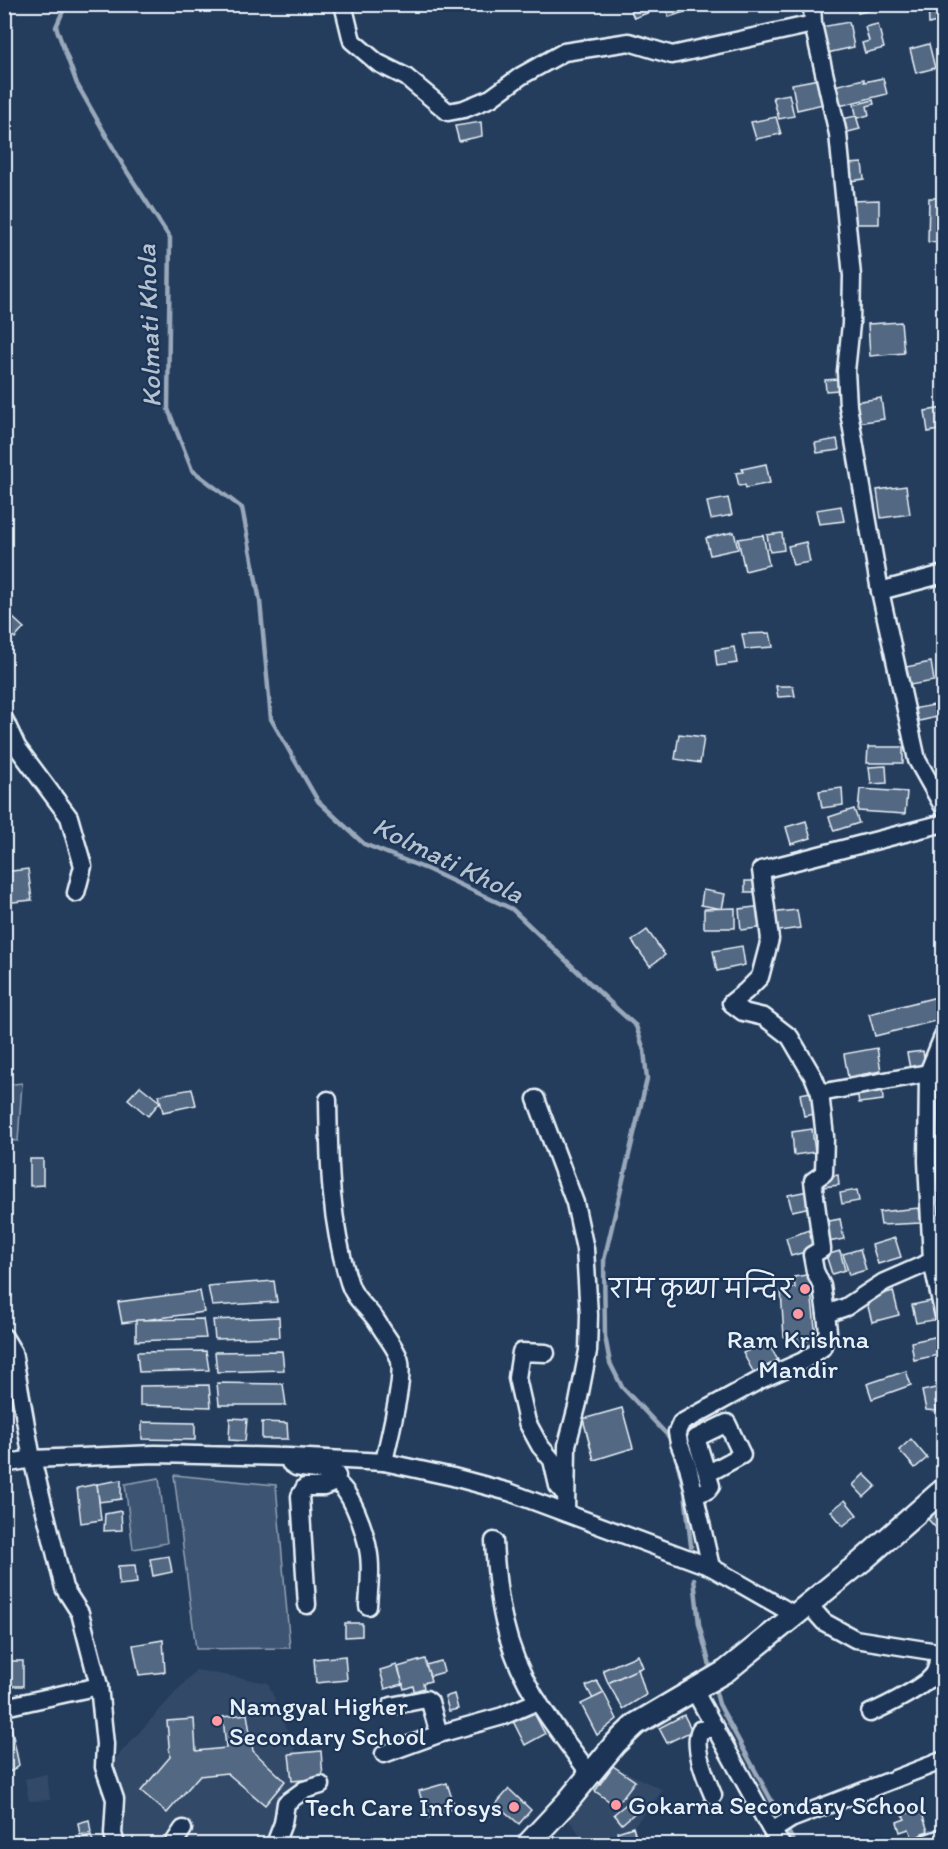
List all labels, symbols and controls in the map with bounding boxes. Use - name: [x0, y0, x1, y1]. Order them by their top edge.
- water label: Kolmati Khola: [129, 243, 168, 408]
- water label: Kolmati Khola: [368, 809, 529, 910]
- place label: राम कृष्ण मन्दिर: [607, 1269, 795, 1308]
- marker: राम कृष्ण मन्दिर: [798, 1282, 812, 1296]
- marker: Ram Krishna Mandir: [791, 1307, 805, 1321]
- place label: Ram Krishna Mandir: [727, 1323, 870, 1385]
- place label: Namgyal Higher Secondary School: [229, 1690, 426, 1752]
- marker: Namgyal Higher Secondary School: [210, 1714, 224, 1728]
- place label: Gokarna Secondary School: [628, 1789, 926, 1821]
- place label: Tech Care Infosys: [305, 1791, 502, 1823]
- marker: Gokarna Secondary School: [609, 1798, 623, 1812]
- marker: Tech Care Infosys: [507, 1800, 521, 1814]

